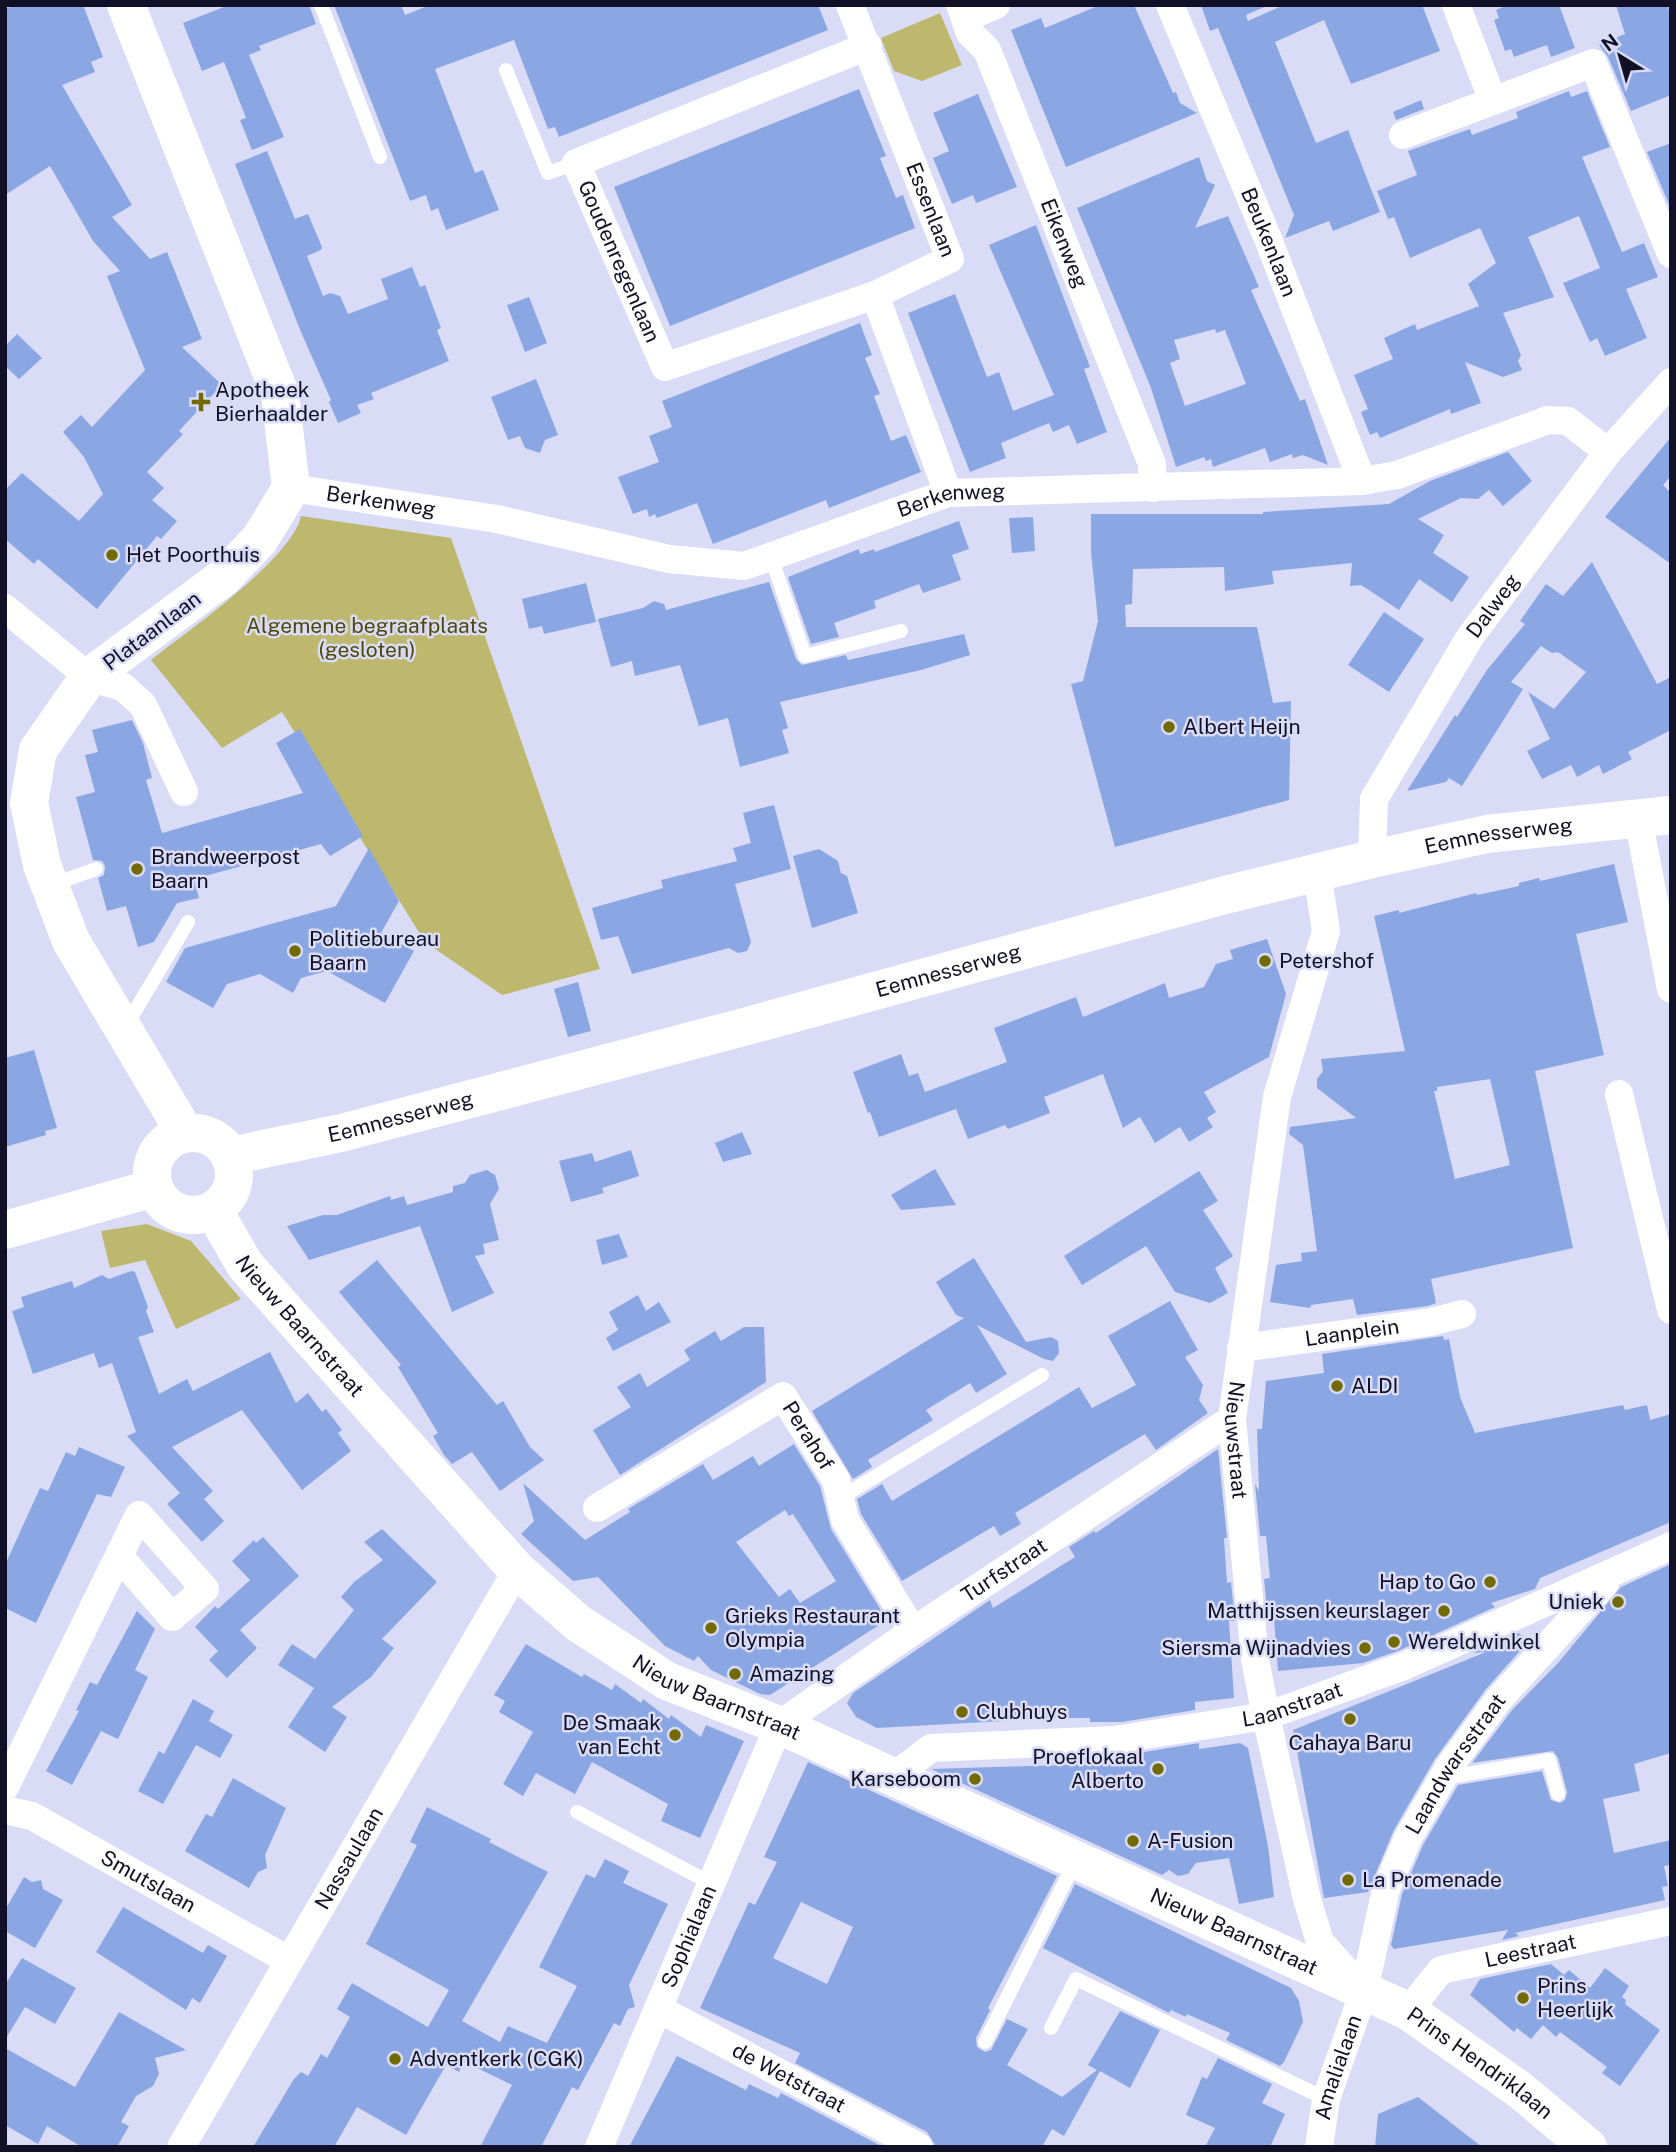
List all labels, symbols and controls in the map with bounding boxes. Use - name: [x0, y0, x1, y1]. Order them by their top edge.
- north arrow: [1585, 21, 1655, 91]
- text: N: [1597, 29, 1622, 56]
- street label: Essenlaan: [901, 159, 961, 260]
- street label: Goudenregenlaan: [573, 176, 666, 346]
- street label: Beukenlaan: [1236, 184, 1302, 300]
- street label: Eikenweg: [1036, 195, 1094, 292]
- place label: Apotheek Bierhaalder: [215, 377, 328, 426]
- marker: Apotheek Bierhaalder: [193, 394, 209, 410]
- street label: Berkenweg: [894, 478, 1006, 522]
- street label: Berkenweg: [325, 480, 437, 522]
- place label: Het Poorthuis: [126, 542, 260, 567]
- marker: Het Poorthuis: [104, 547, 120, 563]
- street label: Dalweg: [1461, 569, 1525, 643]
- street label: Plataanlaan: [98, 586, 205, 675]
- park label: Algemene begraafplaats (gesloten): [246, 613, 488, 662]
- place label: Albert Heijn: [1183, 714, 1301, 739]
- marker: Albert Heijn: [1161, 719, 1177, 735]
- street label: Eemnesserweg: [1422, 812, 1574, 859]
- place label: Brandweerpost Baarn: [151, 844, 300, 893]
- marker: Brandweerpost Baarn: [129, 861, 145, 877]
- place label: Politiebureau Baarn: [309, 926, 439, 975]
- street label: Eemnesserweg: [873, 939, 1024, 1002]
- marker: Politiebureau Baarn: [287, 943, 303, 959]
- place label: Petershof: [1279, 948, 1374, 973]
- marker: Petershof: [1257, 953, 1273, 969]
- street label: Eemnesserweg: [325, 1086, 476, 1147]
- street label: Nieuw Baarnstraat: [230, 1251, 369, 1402]
- street label: Laanplein: [1303, 1314, 1401, 1351]
- place label: ALDI: [1351, 1373, 1399, 1398]
- marker: ALDI: [1329, 1378, 1345, 1394]
- street label: Nieuwstraat: [1220, 1379, 1253, 1500]
- street label: Perahof: [777, 1396, 839, 1474]
- street label: Turfstraat: [956, 1533, 1051, 1607]
- place label: Hap to Go: [1379, 1569, 1476, 1594]
- marker: Hap to Go: [1482, 1574, 1498, 1590]
- place label: Uniek: [1548, 1589, 1604, 1614]
- marker: Uniek: [1610, 1594, 1626, 1610]
- place label: Matthijssen keurslager: [1207, 1598, 1430, 1623]
- place label: Grieks Restaurant Olympia: [725, 1603, 900, 1652]
- marker: Matthijssen keurslager: [1436, 1603, 1452, 1619]
- marker: Grieks Restaurant Olympia: [703, 1620, 719, 1636]
- place label: Wereldwinkel: [1408, 1629, 1541, 1654]
- marker: Wereldwinkel: [1386, 1634, 1402, 1650]
- place label: Siersma Wijnadvies: [1161, 1635, 1351, 1660]
- marker: Siersma Wijnadvies: [1357, 1640, 1373, 1656]
- street label: Nieuw Baarnstraat: [628, 1649, 805, 1745]
- place label: Amazing: [749, 1661, 834, 1686]
- marker: Amazing: [727, 1666, 743, 1682]
- street label: Laanstraat: [1240, 1676, 1346, 1732]
- street label: Laandwarsstraat: [1400, 1689, 1511, 1838]
- place label: Clubhuys: [976, 1699, 1067, 1724]
- marker: Clubhuys: [954, 1704, 970, 1720]
- place label: De Smaak van Echt: [562, 1710, 661, 1759]
- marker: Cahaya Baru: [1342, 1711, 1358, 1727]
- marker: De Smaak van Echt: [667, 1727, 683, 1743]
- place label: Cahaya Baru: [1288, 1730, 1412, 1755]
- place label: Proeflokaal Alberto: [1032, 1744, 1144, 1793]
- marker: Proeflokaal Alberto: [1150, 1761, 1166, 1777]
- place label: Karseboom: [850, 1766, 961, 1791]
- marker: Karseboom: [967, 1771, 983, 1787]
- street label: Nassaulaan: [309, 1803, 388, 1914]
- place label: A-Fusion: [1147, 1828, 1233, 1853]
- marker: A-Fusion: [1125, 1833, 1141, 1849]
- street label: Smutslaan: [97, 1844, 200, 1918]
- place label: La Promenade: [1362, 1867, 1502, 1892]
- marker: La Promenade: [1340, 1872, 1356, 1888]
- street label: Sophialaan: [656, 1881, 721, 1991]
- street label: Nieuw Baarnstraat: [1146, 1882, 1322, 1980]
- street label: Leestraat: [1482, 1929, 1578, 1972]
- place label: Prins Heerlijk: [1537, 1973, 1614, 2022]
- marker: Prins Heerlijk: [1515, 1990, 1531, 2006]
- street label: Prins Hendriklaan: [1402, 2001, 1558, 2124]
- street label: Amalialaan: [1310, 2012, 1367, 2122]
- street label: de Wetstraat: [728, 2037, 850, 2118]
- place label: Adventkerk (CGK): [409, 2046, 584, 2071]
- marker: Adventkerk (CGK): [387, 2051, 403, 2067]

